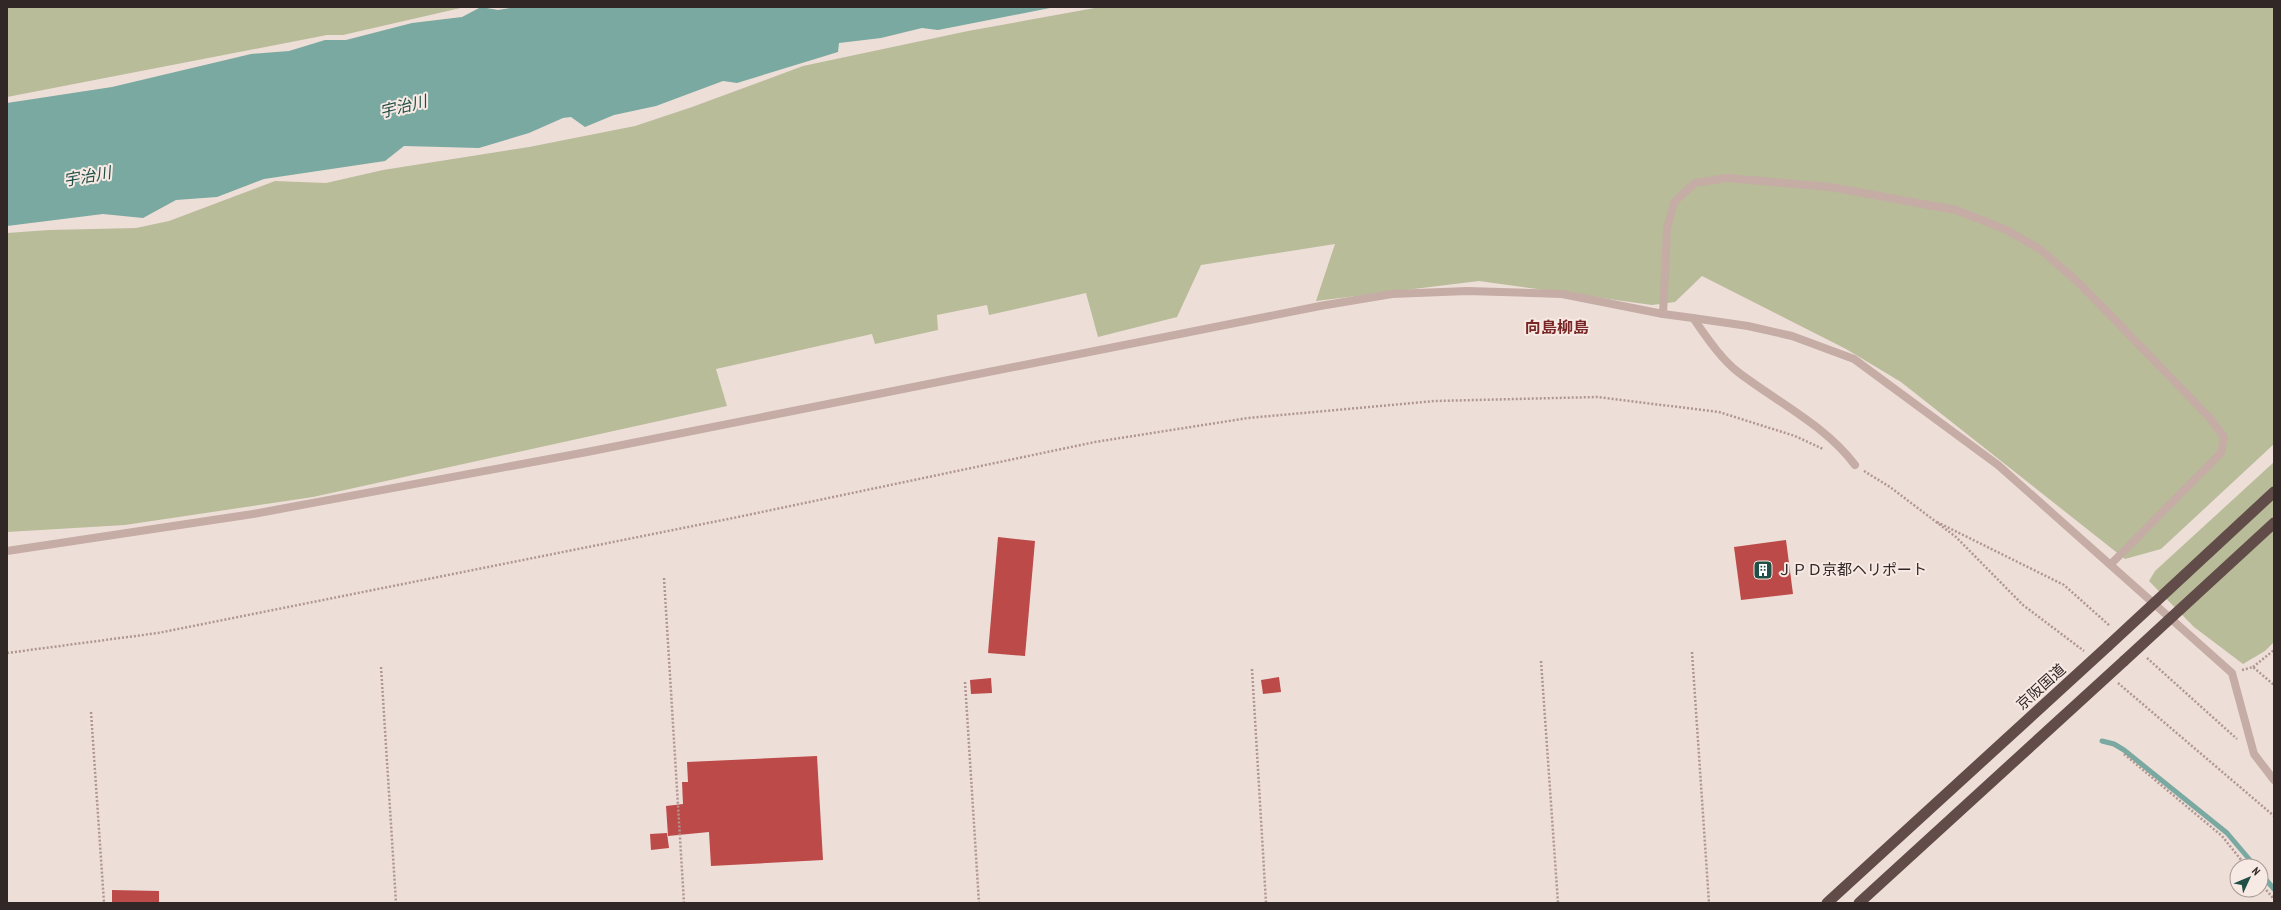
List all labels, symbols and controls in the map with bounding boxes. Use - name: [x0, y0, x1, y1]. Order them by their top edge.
- water label: 宇治川: [377, 90, 431, 122]
- water label: 宇治川: [62, 162, 114, 190]
- district label: 向島柳島: [1525, 317, 1589, 337]
- building icon: ＪＰＤ京都ヘリポート: [1752, 559, 1774, 581]
- place label: ＪＰＤ京都ヘリポート: [1777, 560, 1927, 579]
- street label: 京阪国道: [2012, 659, 2069, 714]
- north arrow: [2229, 858, 2269, 898]
- text: N: [2249, 864, 2263, 878]

